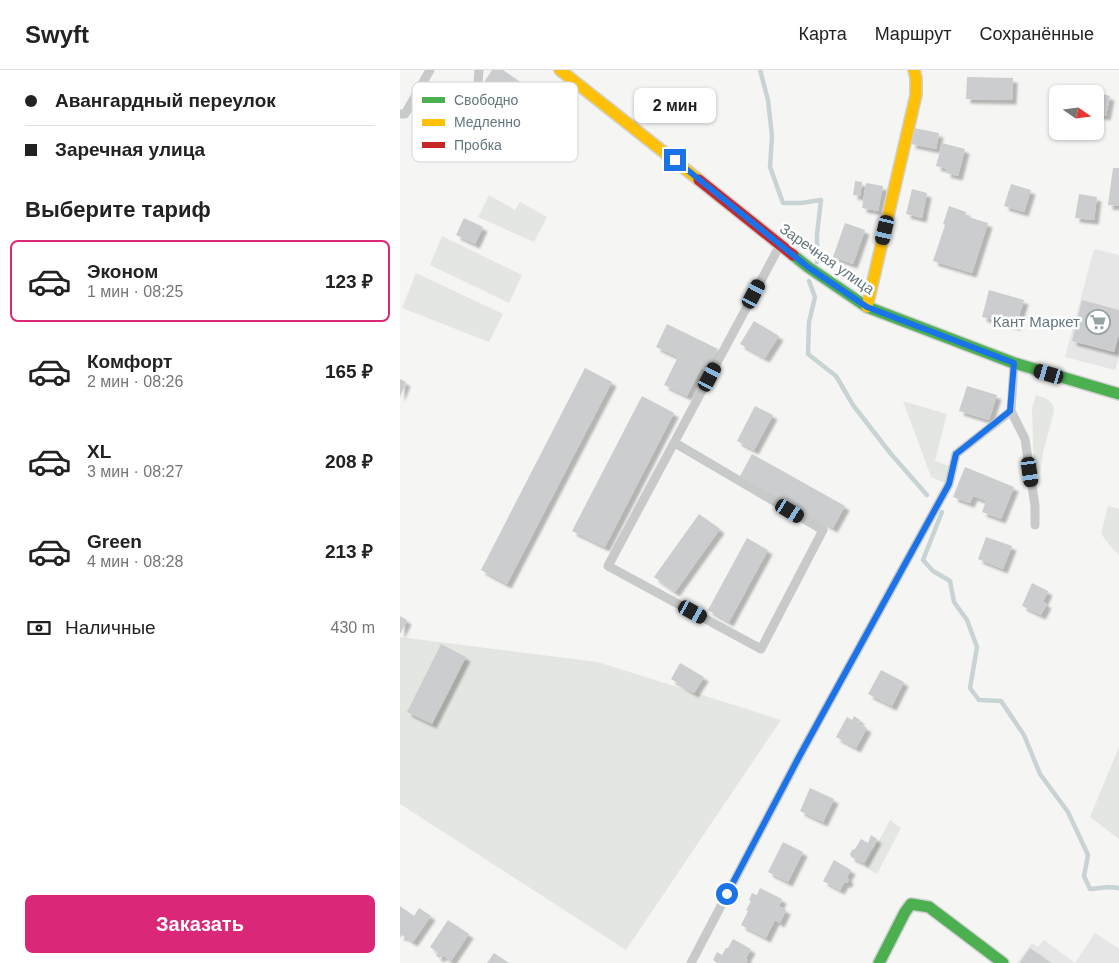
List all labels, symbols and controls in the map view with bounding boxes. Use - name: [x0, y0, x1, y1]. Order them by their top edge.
- text: Swyft: [25, 21, 89, 48]
- text: Карта: [799, 24, 847, 44]
- text: Маршрут: [875, 24, 951, 44]
- text: Сохранённые: [979, 24, 1094, 44]
- legend: [412, 82, 578, 162]
- north arrow: [1049, 85, 1104, 140]
- map controls: [1049, 85, 1104, 140]
- callout: 2 мин: [634, 88, 716, 122]
- text: Авангардный переулок: [55, 90, 276, 111]
- text: Свободно: [454, 92, 519, 108]
- text: 2 мин: [653, 97, 697, 114]
- text: Медленно: [454, 114, 521, 130]
- text: Пробка: [454, 137, 502, 153]
- text: Заречная улица: [55, 139, 205, 160]
- route end: [664, 149, 686, 171]
- text: Выберите тариф: [25, 197, 211, 222]
- car: [874, 214, 895, 246]
- street label: Заречная улица: [777, 220, 878, 298]
- icon: car: [27, 259, 72, 304]
- text: Эконом: [87, 261, 158, 282]
- text: 123 ₽: [325, 271, 373, 292]
- car: [740, 277, 767, 311]
- text: 1 мин · 08:25: [87, 283, 183, 300]
- supermarket icon: Кант Маркет: [1085, 309, 1111, 335]
- place label: Кант Маркет: [993, 313, 1080, 330]
- icon: car: [27, 349, 72, 394]
- text: Комфорт: [87, 351, 172, 372]
- car: [696, 360, 723, 394]
- text: 165 ₽: [325, 361, 373, 382]
- car: [1032, 363, 1065, 385]
- text: 2 мин · 08:26: [87, 373, 183, 390]
- icon: car: [27, 439, 72, 484]
- text: XL: [87, 441, 111, 462]
- text: 208 ₽: [325, 451, 373, 472]
- car: [1020, 456, 1039, 488]
- text: 3 мин · 08:27: [87, 463, 183, 480]
- car: [773, 497, 806, 525]
- icon: car: [27, 529, 72, 574]
- text: Green: [87, 531, 142, 552]
- text: 213 ₽: [325, 541, 373, 562]
- text: 4 мин · 08:28: [87, 553, 183, 570]
- car: [676, 598, 709, 626]
- icon: cash: [25, 614, 53, 642]
- text: Наличные: [65, 617, 156, 638]
- text: 430 m: [331, 619, 375, 636]
- route start: [716, 883, 738, 905]
- button: Заказать: [25, 895, 375, 953]

